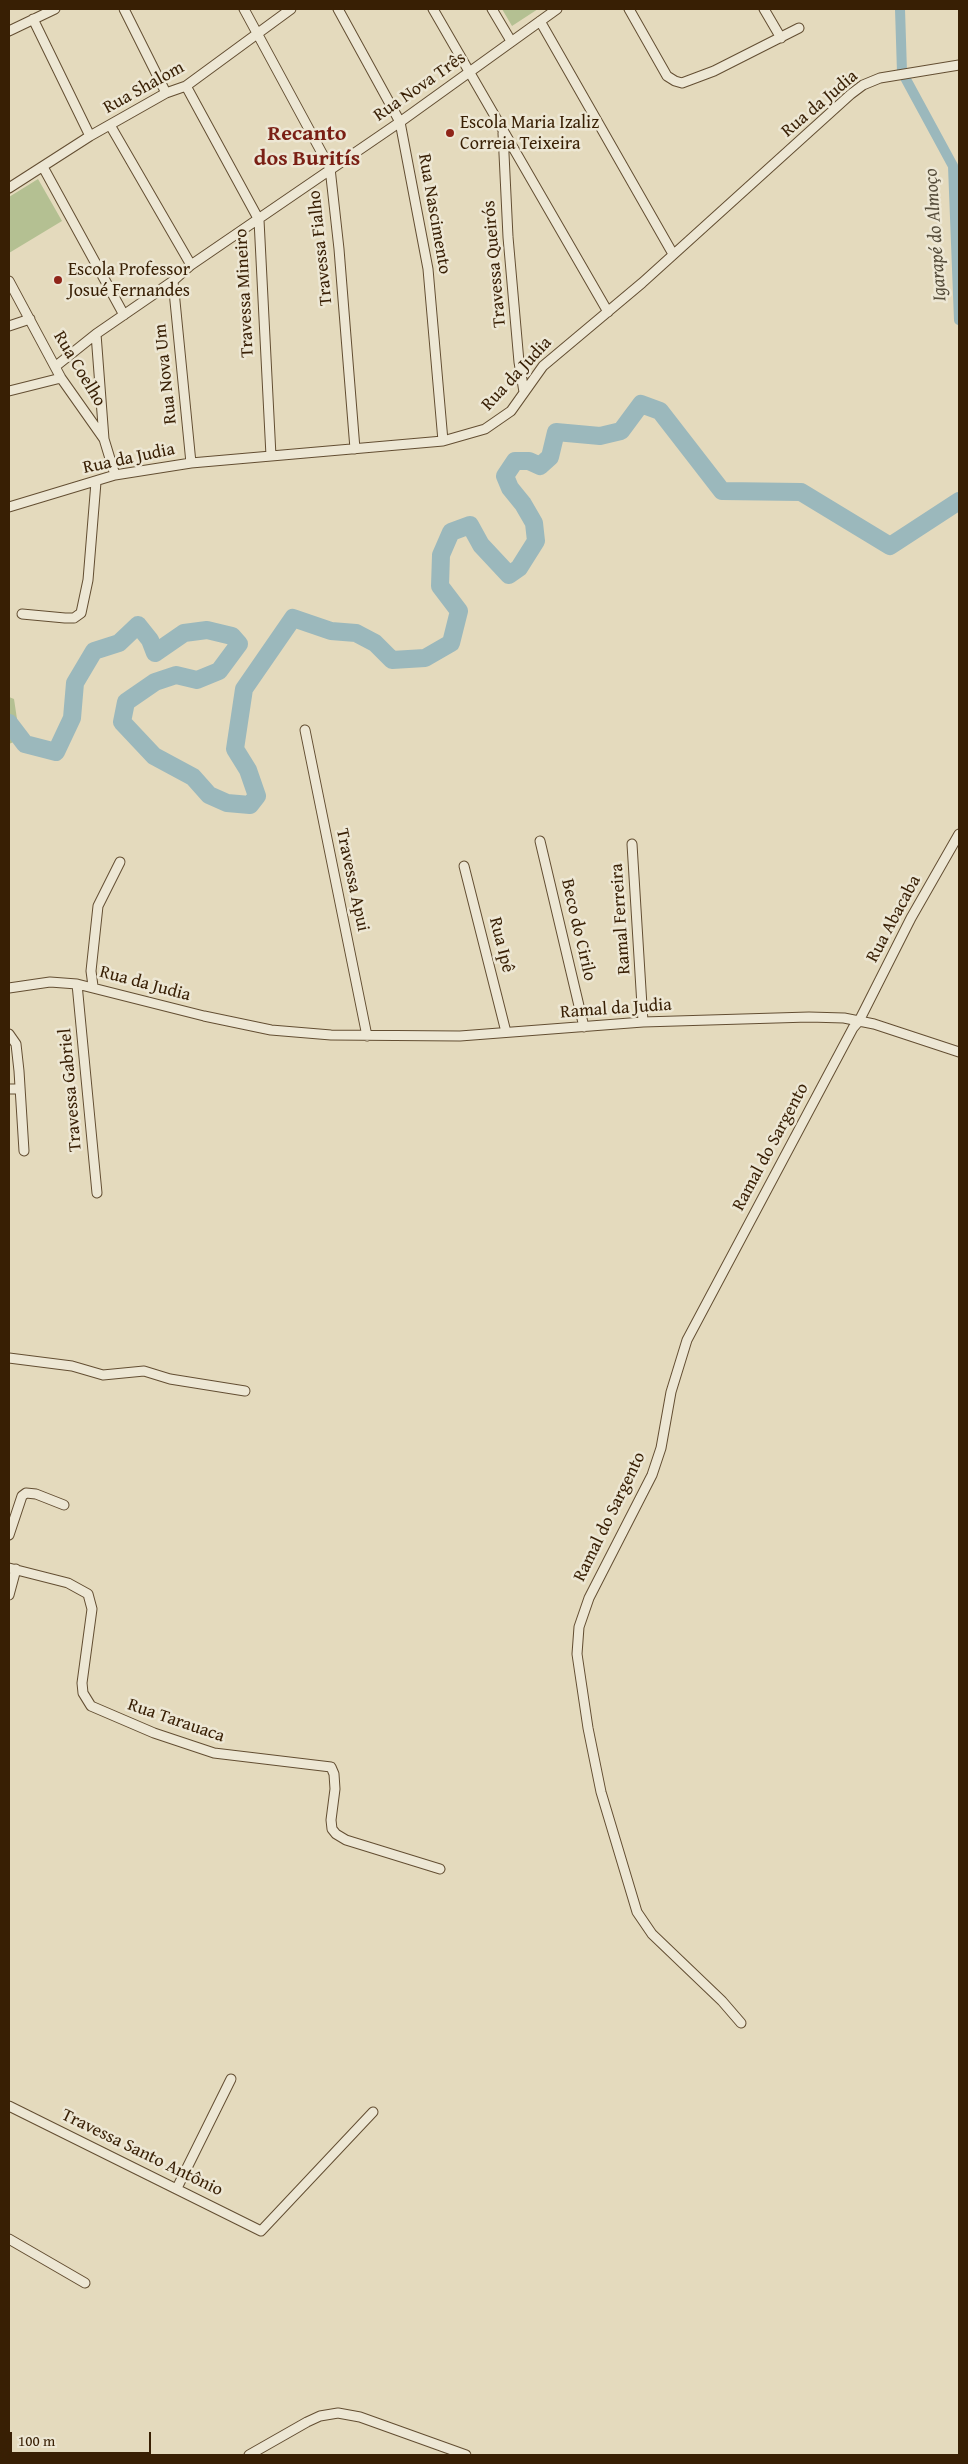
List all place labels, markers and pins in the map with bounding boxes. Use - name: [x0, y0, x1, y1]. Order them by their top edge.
- place label: Escola Maria Izaliz Correia Teixeira: [460, 112, 599, 154]
- marker: Escola Maria Izaliz Correia Teixeira: [444, 127, 456, 139]
- place label: Escola Professor Josué Fernandes: [68, 259, 190, 302]
- marker: Escola Professor Josué Fernandes: [52, 274, 64, 286]

